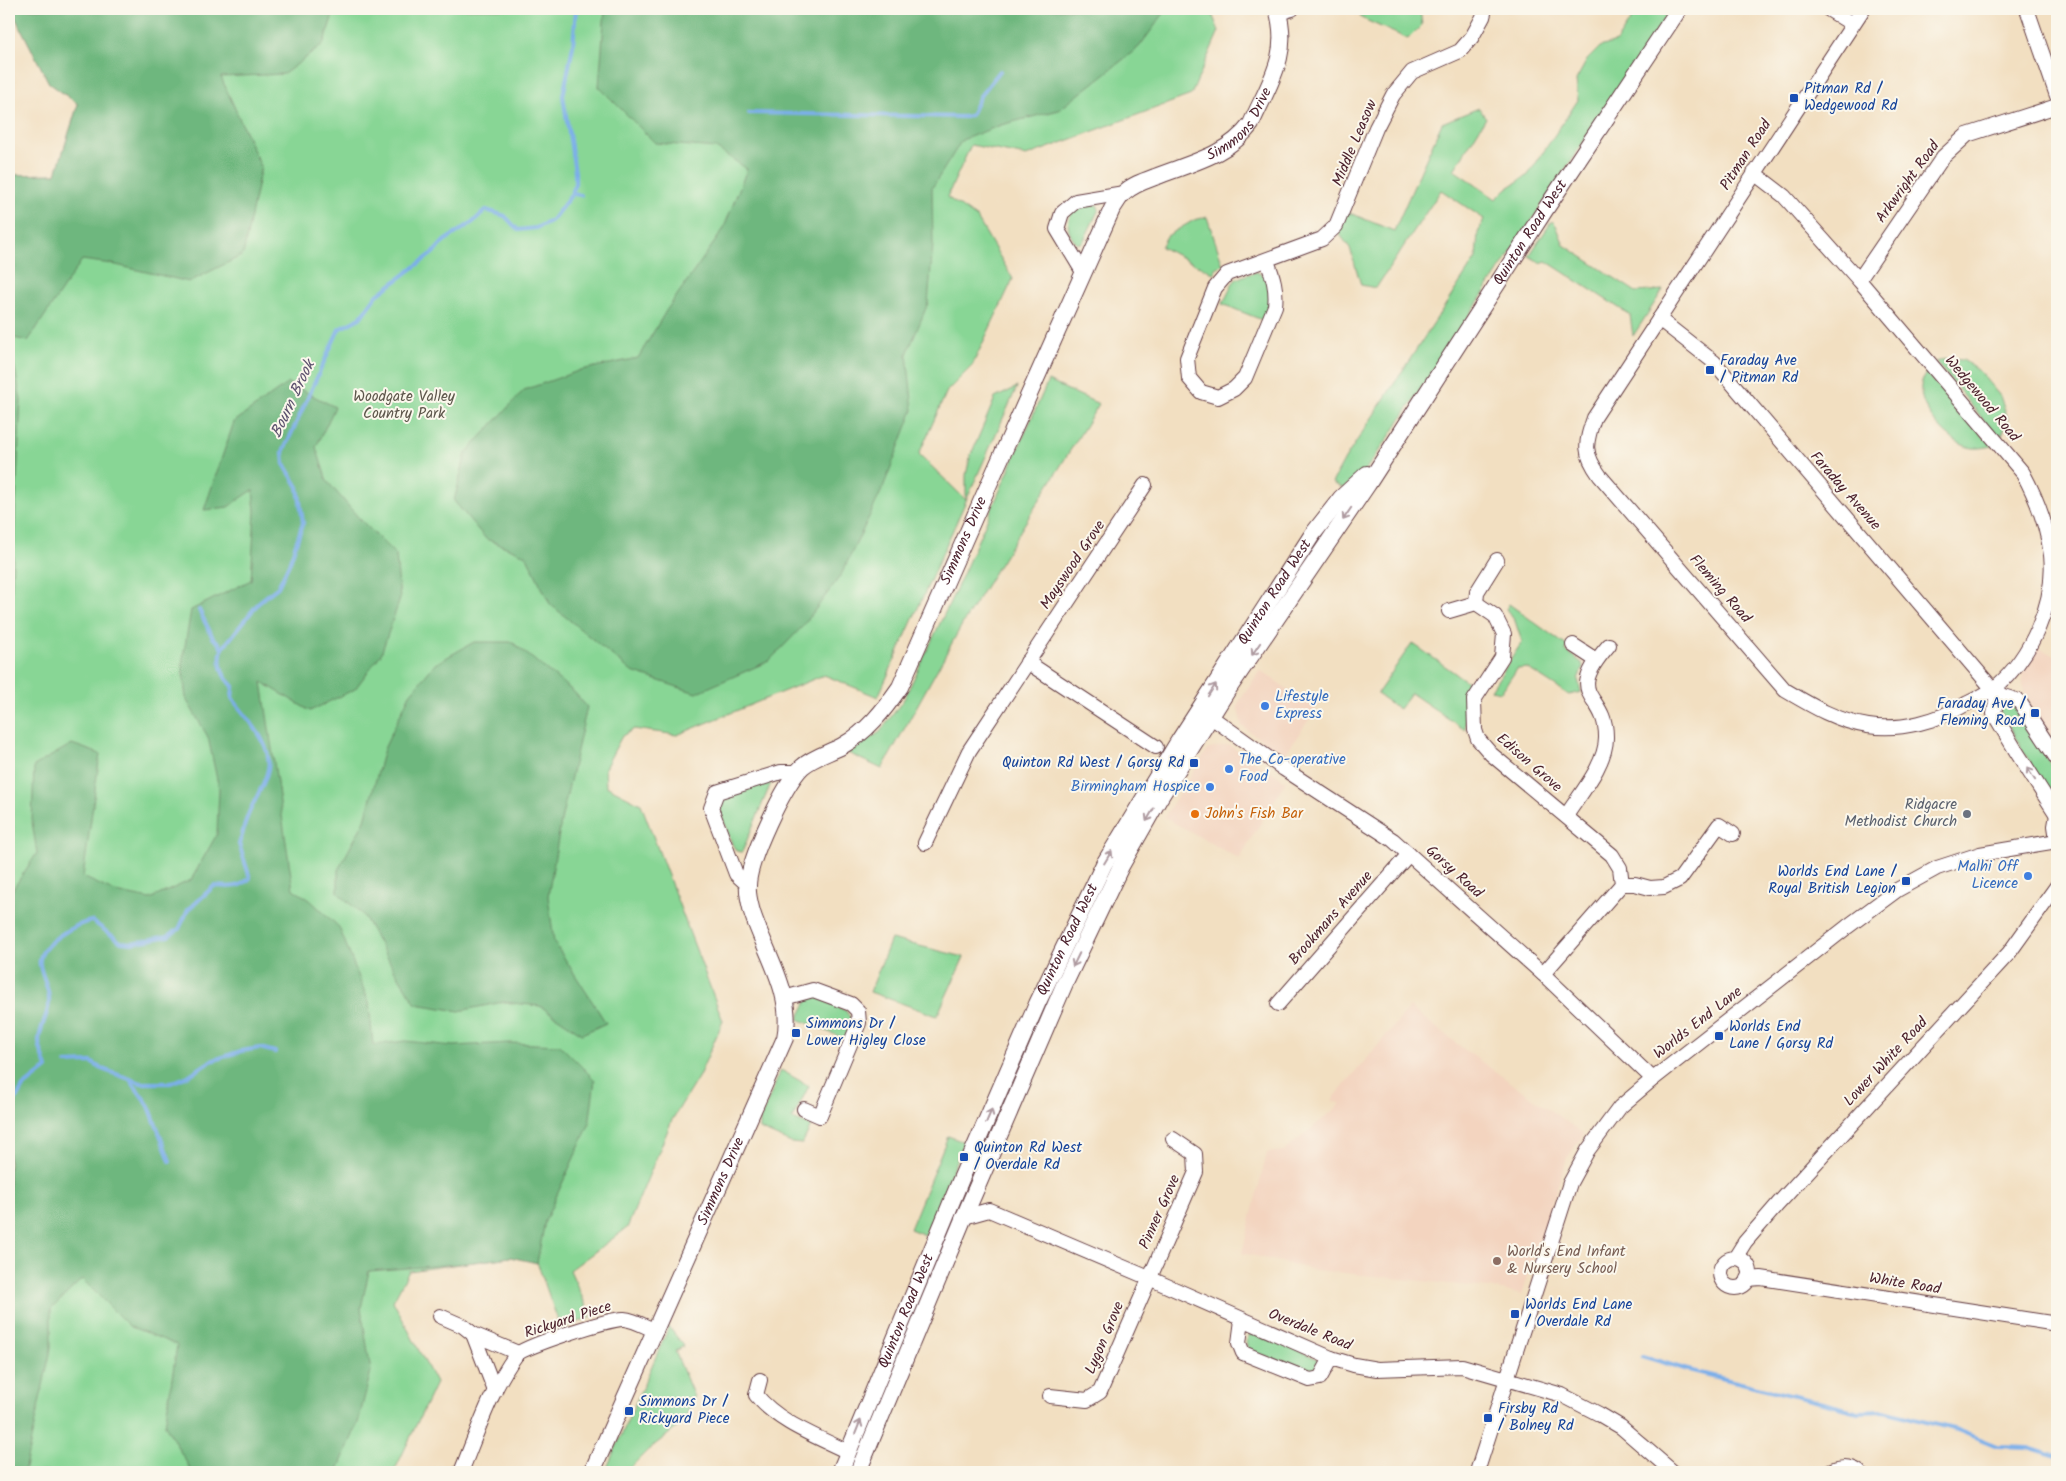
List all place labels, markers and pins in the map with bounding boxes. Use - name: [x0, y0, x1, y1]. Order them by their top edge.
- place label: Pitman Rd / Wedgewood Rd: [1804, 77, 1898, 118]
- marker: Pitman Rd / Wedgewood Rd: [1788, 92, 1800, 104]
- place label: Faraday Ave / Pitman Rd: [1720, 349, 1799, 390]
- marker: Faraday Ave / Pitman Rd: [1704, 364, 1716, 376]
- place label: Lifestyle Express: [1275, 685, 1329, 726]
- place label: Faraday Ave / Fleming Road: [1937, 692, 2027, 733]
- marker: Lifestyle Express: [1259, 700, 1271, 712]
- marker: Faraday Ave / Fleming Road: [2029, 707, 2041, 719]
- place label: The Co-operative Food: [1239, 748, 1346, 789]
- place label: Quinton Rd West / Gorsy Rd: [1002, 751, 1185, 775]
- marker: Quinton Rd West / Gorsy Rd: [1188, 757, 1200, 769]
- marker: The Co-operative Food: [1223, 763, 1235, 775]
- place label: Birmingham Hospice: [1071, 775, 1200, 799]
- marker: Birmingham Hospice: [1204, 781, 1216, 793]
- place label: Ridgacre Methodist Church: [1845, 793, 1957, 834]
- place label: John's Fish Bar: [1205, 802, 1304, 826]
- marker: John's Fish Bar: [1189, 808, 1201, 820]
- marker: Ridgacre Methodist Church: [1961, 808, 1973, 820]
- place label: Malhi Off Licence: [1957, 855, 2019, 896]
- place label: Worlds End Lane / Royal British Legion: [1768, 860, 1898, 901]
- marker: Malhi Off Licence: [2022, 870, 2034, 882]
- marker: Worlds End Lane / Royal British Legion: [1900, 875, 1912, 887]
- place label: Simmons Dr / Lower Higley Close: [806, 1012, 926, 1053]
- place label: Worlds End Lane / Gorsy Rd: [1729, 1015, 1833, 1056]
- marker: Simmons Dr / Lower Higley Close: [790, 1027, 802, 1039]
- marker: Worlds End Lane / Gorsy Rd: [1713, 1030, 1725, 1042]
- place label: Quinton Rd West / Overdale Rd: [974, 1136, 1082, 1177]
- marker: Quinton Rd West / Overdale Rd: [958, 1151, 970, 1163]
- place label: World's End Infant & Nursery School: [1507, 1240, 1626, 1281]
- marker: World's End Infant & Nursery School: [1491, 1255, 1503, 1267]
- place label: Worlds End Lane / Overdale Rd: [1525, 1293, 1633, 1334]
- marker: Worlds End Lane / Overdale Rd: [1509, 1308, 1521, 1320]
- place label: Simmons Dr / Rickyard Piece: [639, 1390, 730, 1431]
- place label: Firsby Rd / Bolney Rd: [1498, 1397, 1574, 1438]
- marker: Simmons Dr / Rickyard Piece: [623, 1405, 635, 1417]
- marker: Firsby Rd / Bolney Rd: [1482, 1412, 1494, 1424]

